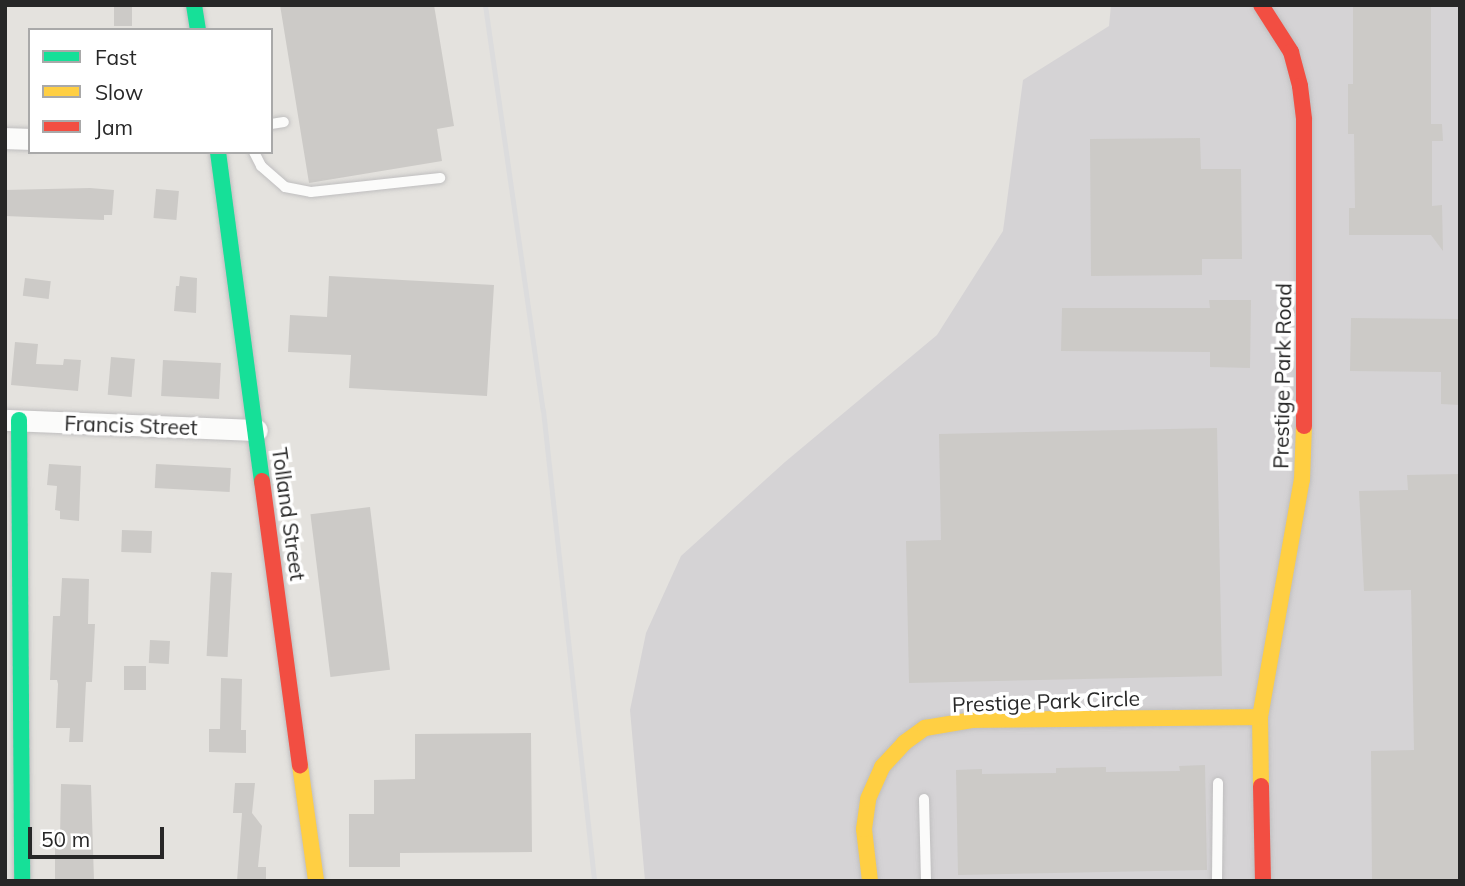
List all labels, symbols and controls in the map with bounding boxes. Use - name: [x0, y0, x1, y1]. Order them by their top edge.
- legend: [28, 28, 273, 154]
- text: Fast: [95, 44, 137, 70]
- text: Slow: [95, 79, 143, 105]
- text: Jam: [95, 114, 133, 140]
- street label: Prestige Park Road: [1268, 283, 1296, 469]
- street label: Francis Street: [64, 410, 198, 440]
- street label: Tolland Street: [267, 446, 311, 582]
- street label: Prestige Park Circle: [952, 685, 1140, 717]
- scale bar: [32, 812, 168, 856]
- text: 50 m: [41, 826, 90, 852]

